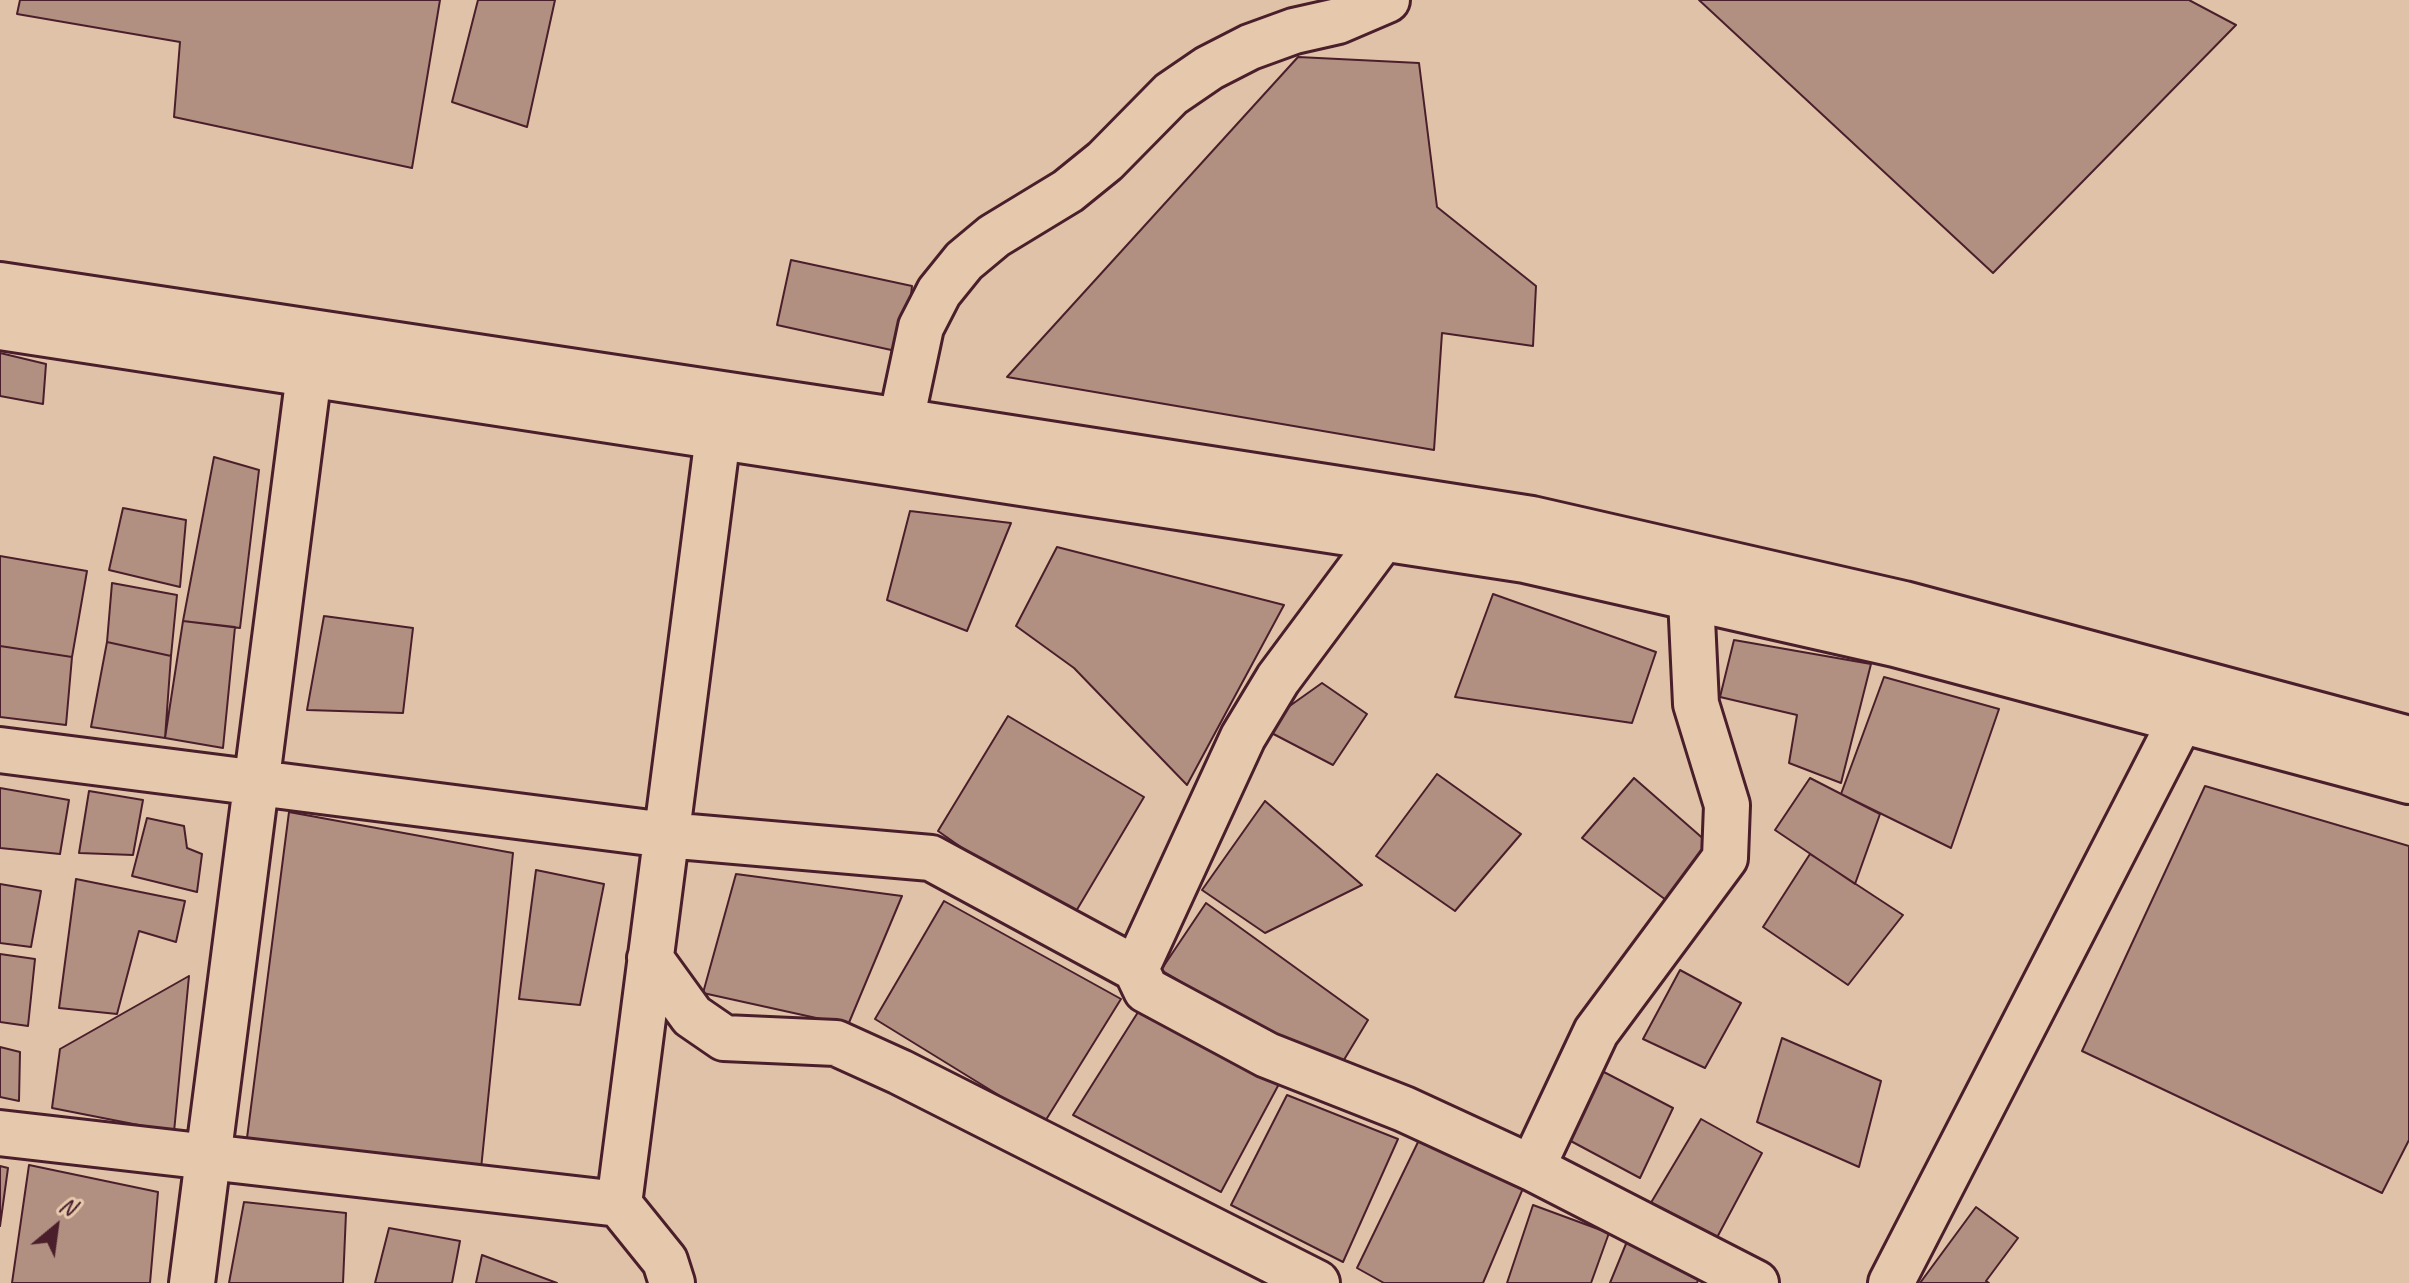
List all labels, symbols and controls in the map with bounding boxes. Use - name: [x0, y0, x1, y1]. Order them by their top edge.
- north arrow: [16, 1187, 96, 1267]
- text: N: [55, 1190, 80, 1222]

